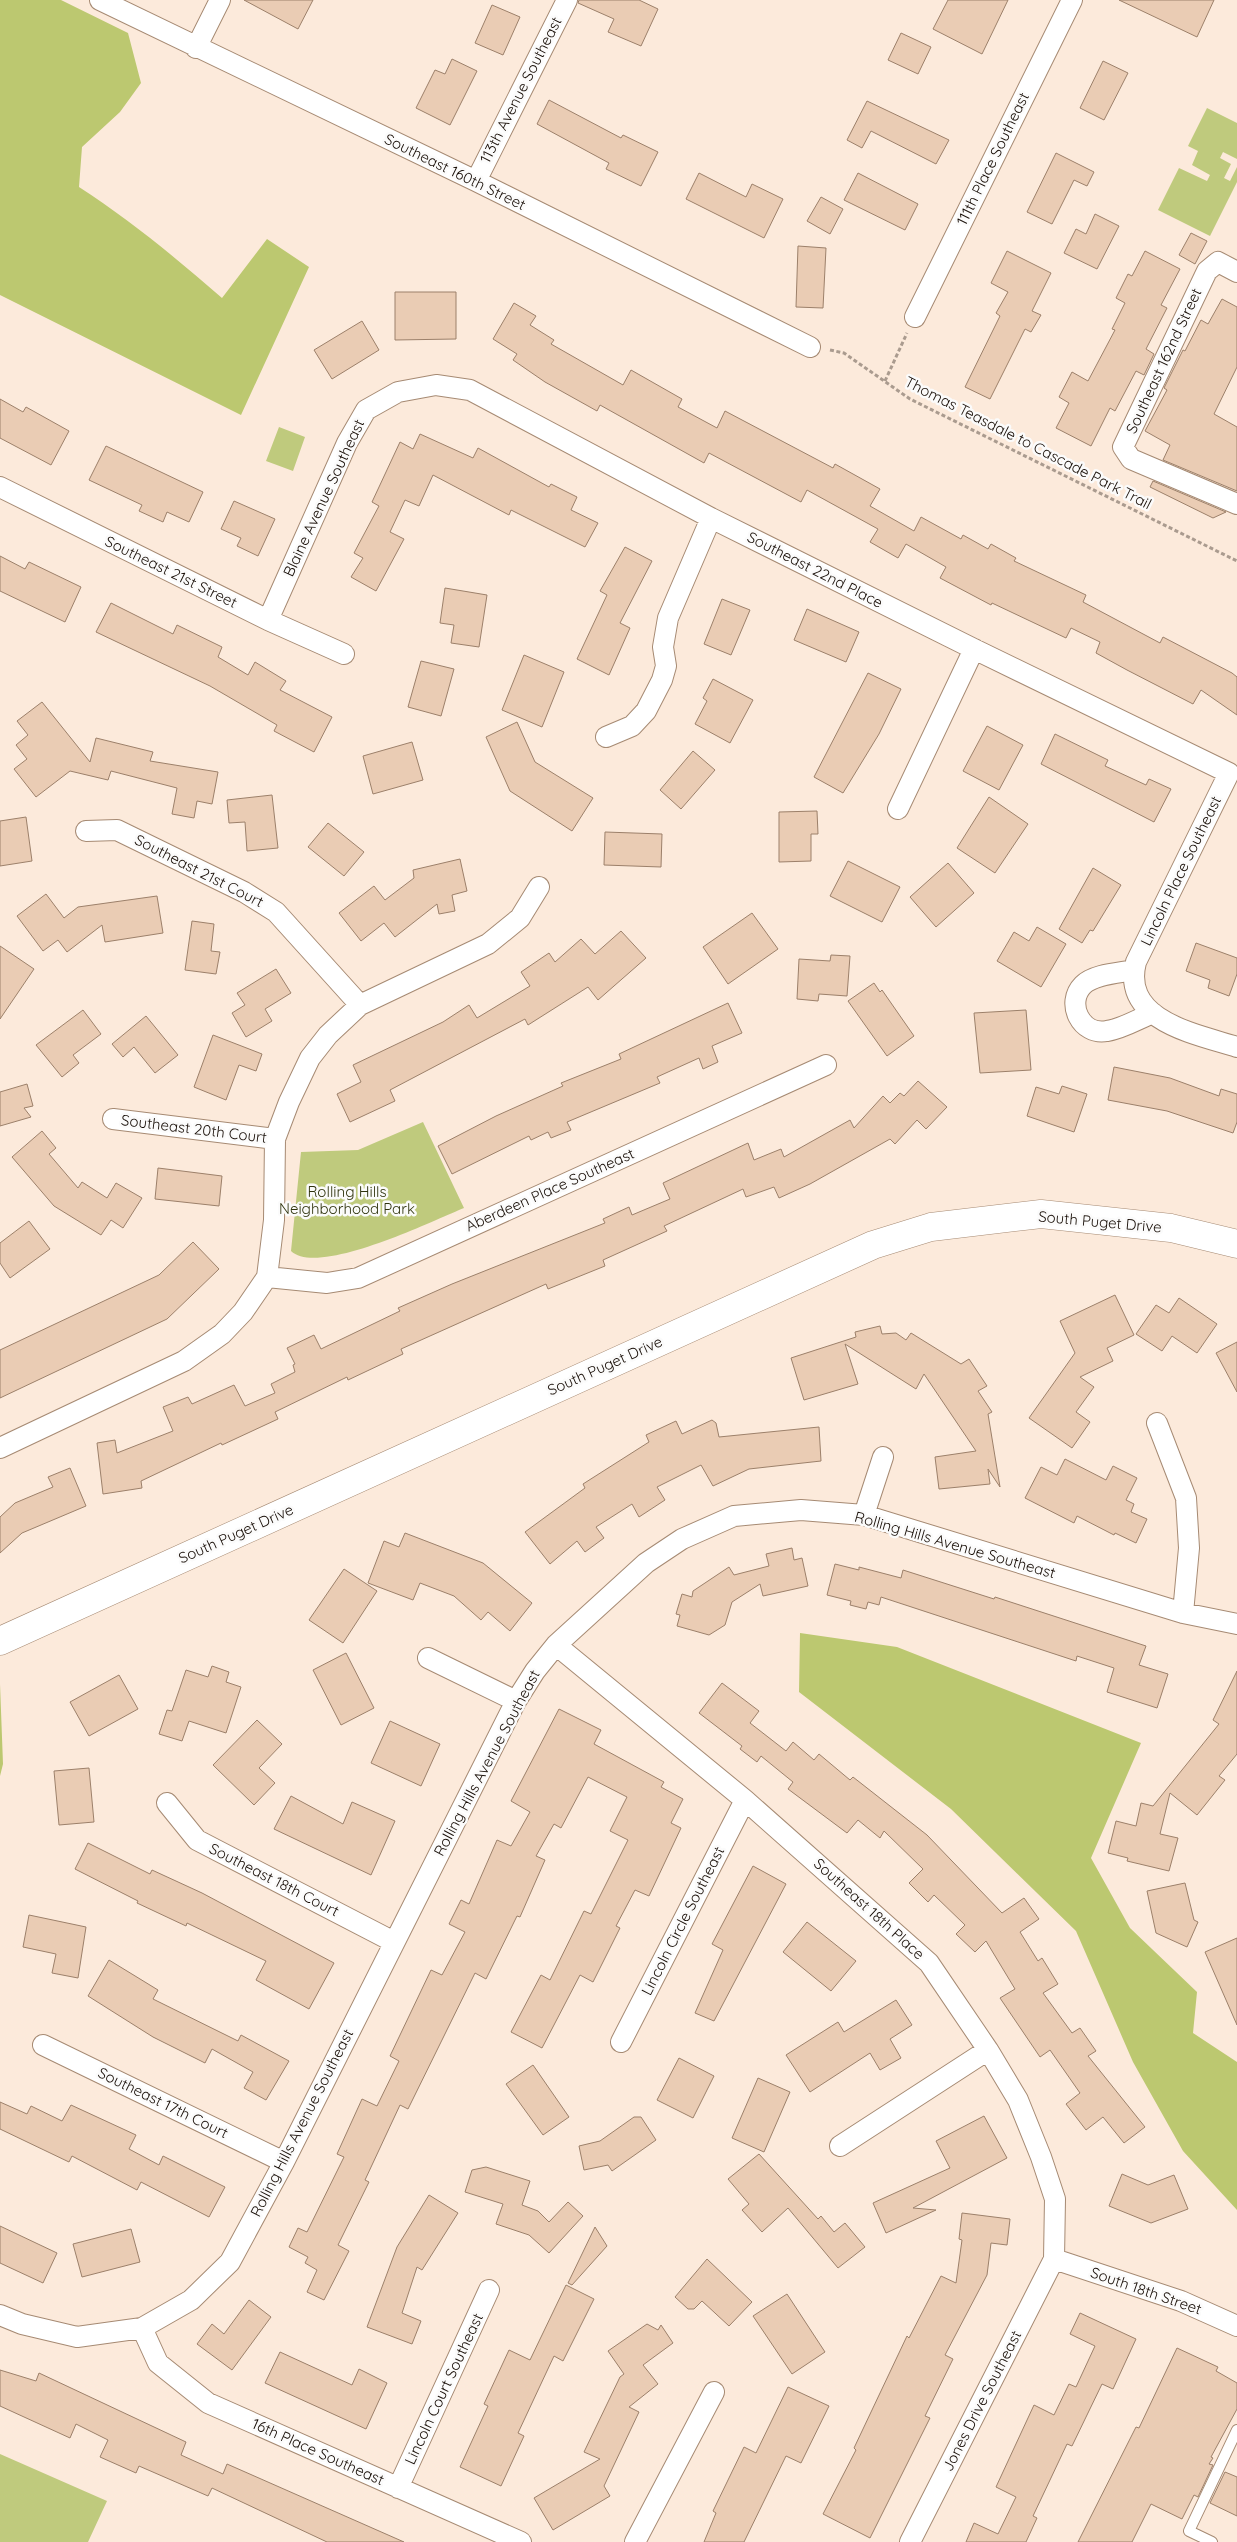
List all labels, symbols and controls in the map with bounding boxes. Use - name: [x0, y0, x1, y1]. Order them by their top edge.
- street label: 113th Avenue Southeast: [475, 14, 566, 166]
- street label: 111th Place Southeast: [952, 89, 1033, 228]
- street label: Southeast 160th Street: [382, 129, 529, 214]
- street label: Southeast 162nd Street: [1121, 285, 1206, 437]
- street label: Thomas Teasdale to Cascade Park Trail: [902, 372, 1155, 513]
- street label: Blaine Avenue Southeast: [279, 416, 368, 580]
- street label: Southeast 22nd Place: [744, 527, 886, 612]
- street label: Southeast 21st Street: [102, 531, 240, 612]
- street label: Lincoln Place Southeast: [1136, 793, 1225, 949]
- street label: Southeast 21st Court: [132, 830, 267, 911]
- street label: Southeast 20th Court: [120, 1110, 268, 1147]
- street label: Aberdeen Place Southeast: [462, 1144, 637, 1235]
- park label: Rolling Hills Neighborhood Park: [279, 1182, 415, 1218]
- street label: South Puget Drive: [1038, 1207, 1163, 1236]
- street label: South Puget Drive: [544, 1332, 665, 1399]
- street label: South Puget Drive: [175, 1500, 296, 1567]
- street label: Rolling Hills Avenue Southeast: [853, 1507, 1058, 1582]
- street label: Rolling Hills Avenue Southeast: [429, 1666, 544, 1859]
- street label: Southeast 18th Court: [206, 1839, 342, 1920]
- street label: Lincoln Circle Southeast: [637, 1843, 728, 1998]
- street label: Southeast 18th Place: [810, 1854, 929, 1963]
- street label: Rolling Hills Avenue Southeast: [246, 2026, 357, 2220]
- street label: Southeast 17th Court: [95, 2063, 232, 2142]
- street label: South 18th Street: [1088, 2263, 1204, 2318]
- street label: Lincoln Court Southeast: [400, 2310, 487, 2467]
- street label: Jones Drive Southeast: [938, 2327, 1025, 2474]
- street label: 16th Place Southeast: [249, 2414, 387, 2489]

